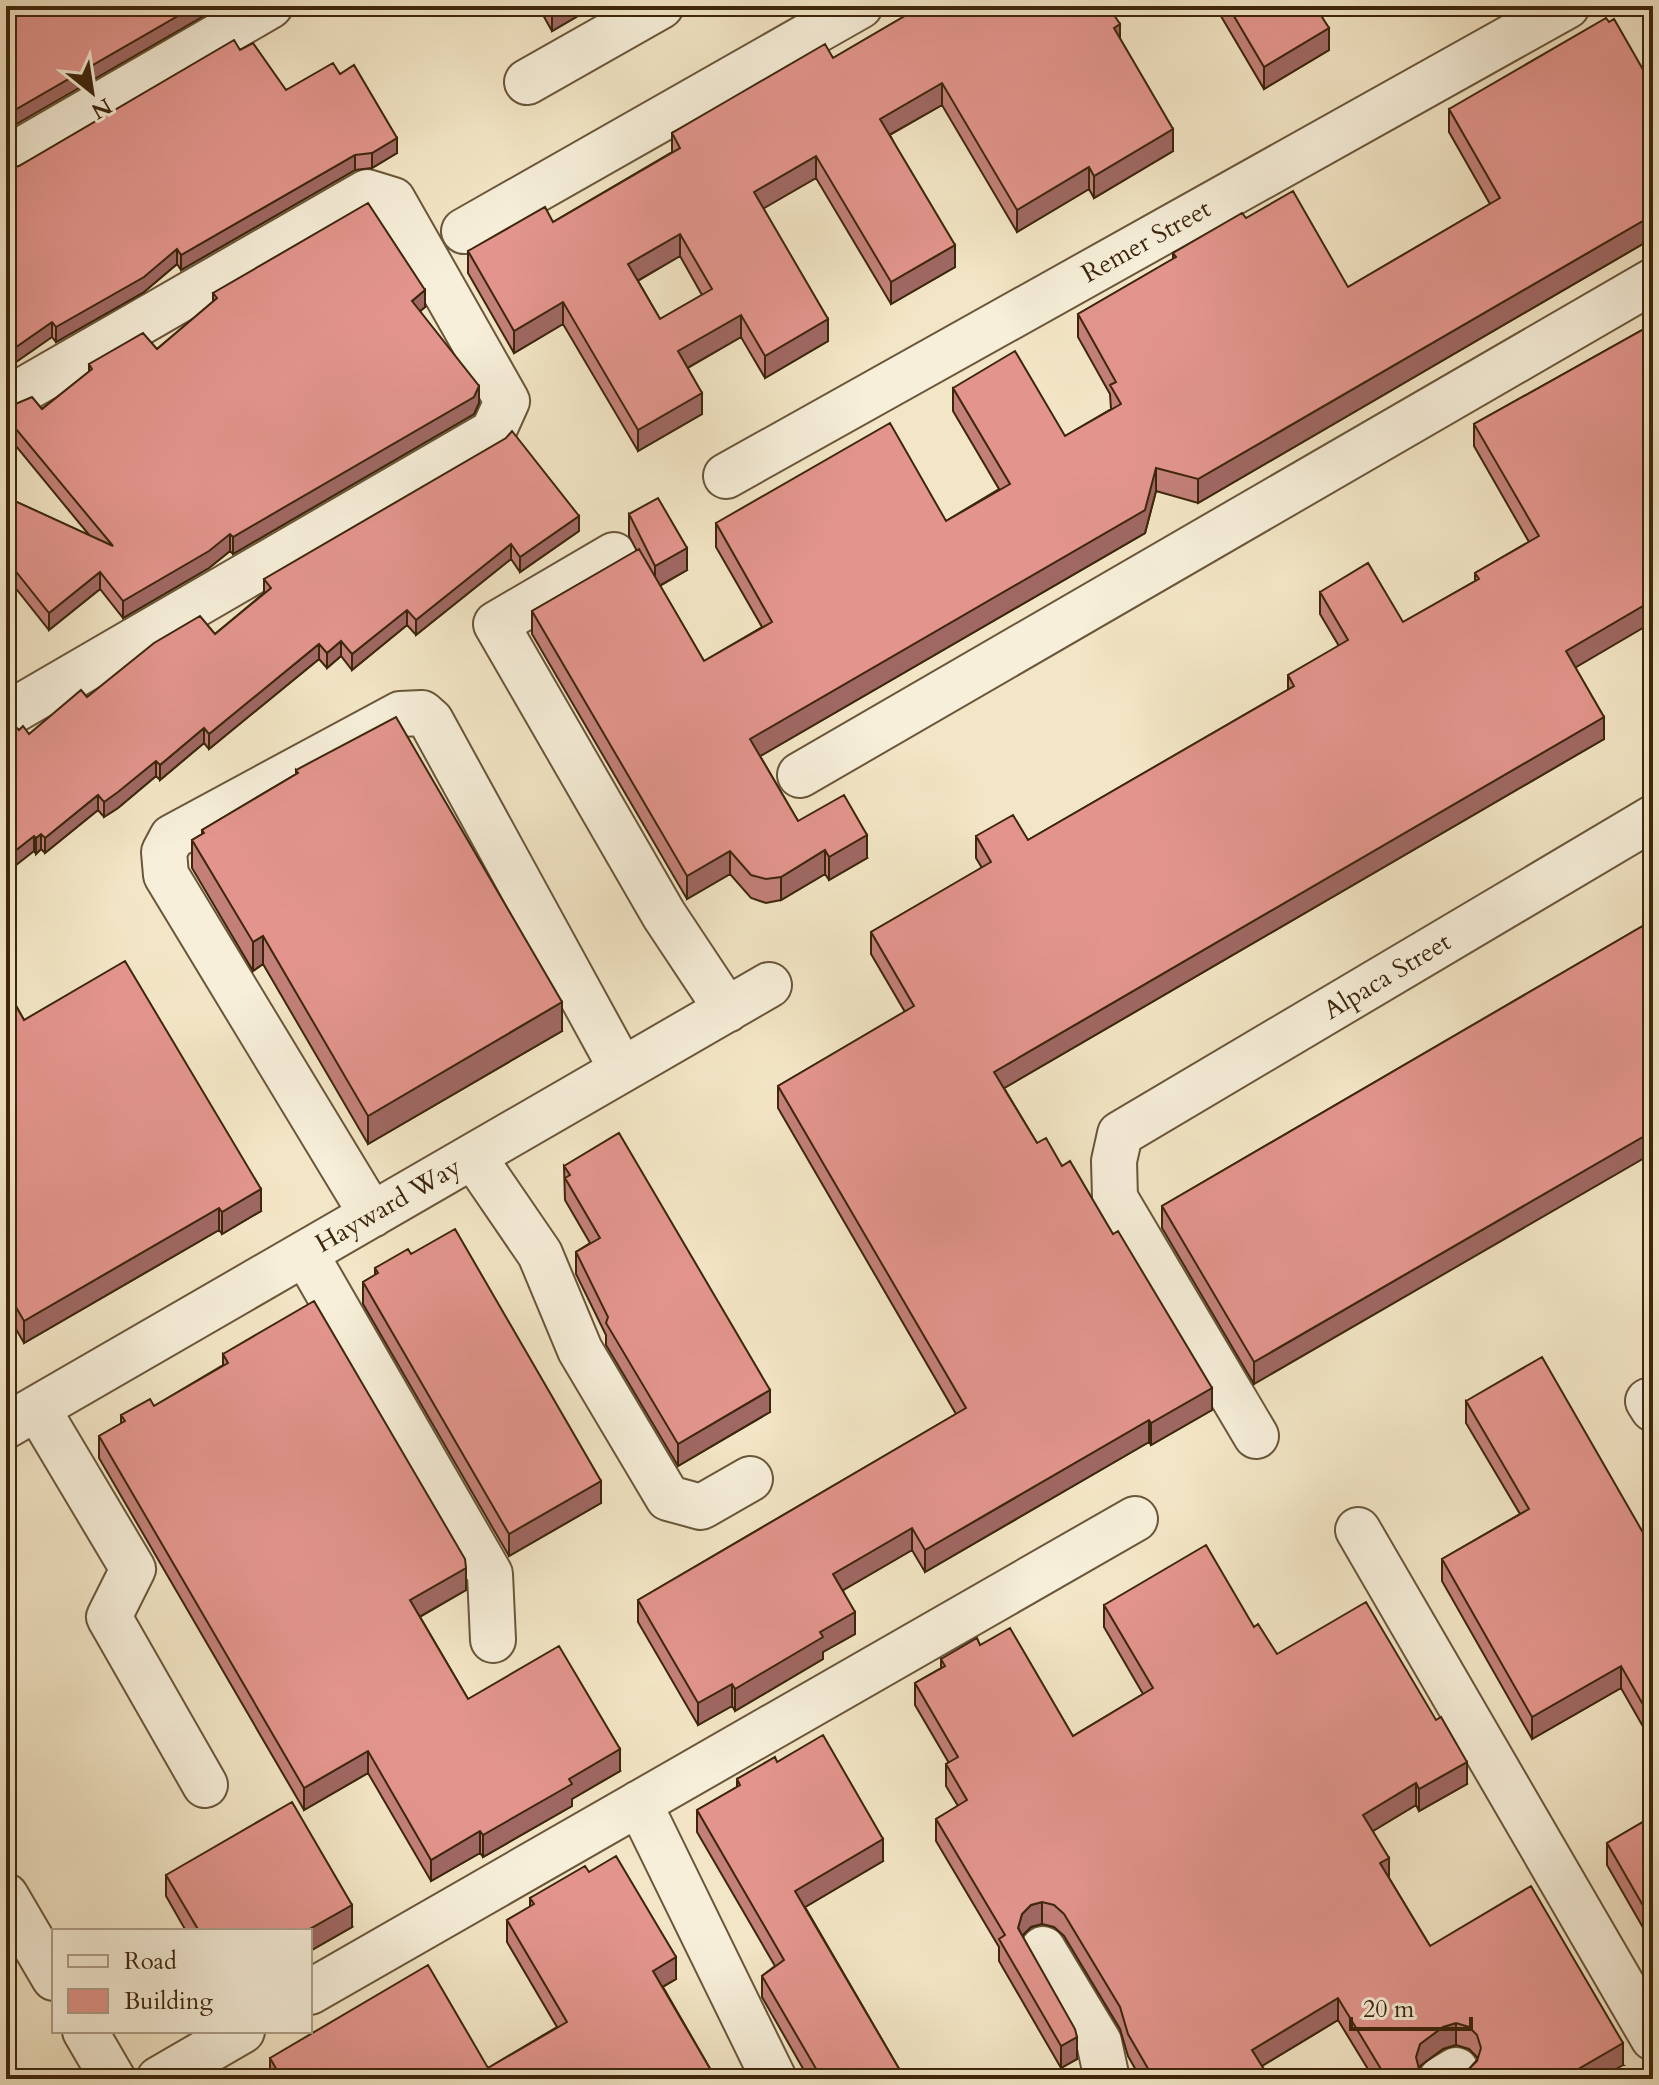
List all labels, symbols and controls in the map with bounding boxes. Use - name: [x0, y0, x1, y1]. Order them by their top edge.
- north arrow: [52, 52, 132, 132]
- text: N: [86, 91, 117, 126]
- street label: Remer Street: [1075, 191, 1217, 291]
- street label: Alpaca Street: [1317, 924, 1457, 1028]
- street label: Hayward Way: [309, 1149, 467, 1261]
- legend: [52, 1929, 312, 2033]
- text: Road: [124, 1945, 177, 1978]
- scale bar: [1351, 1981, 1471, 2031]
- text: Building: [124, 1985, 214, 2018]
- text: 20 m: [1363, 1993, 1415, 2026]

